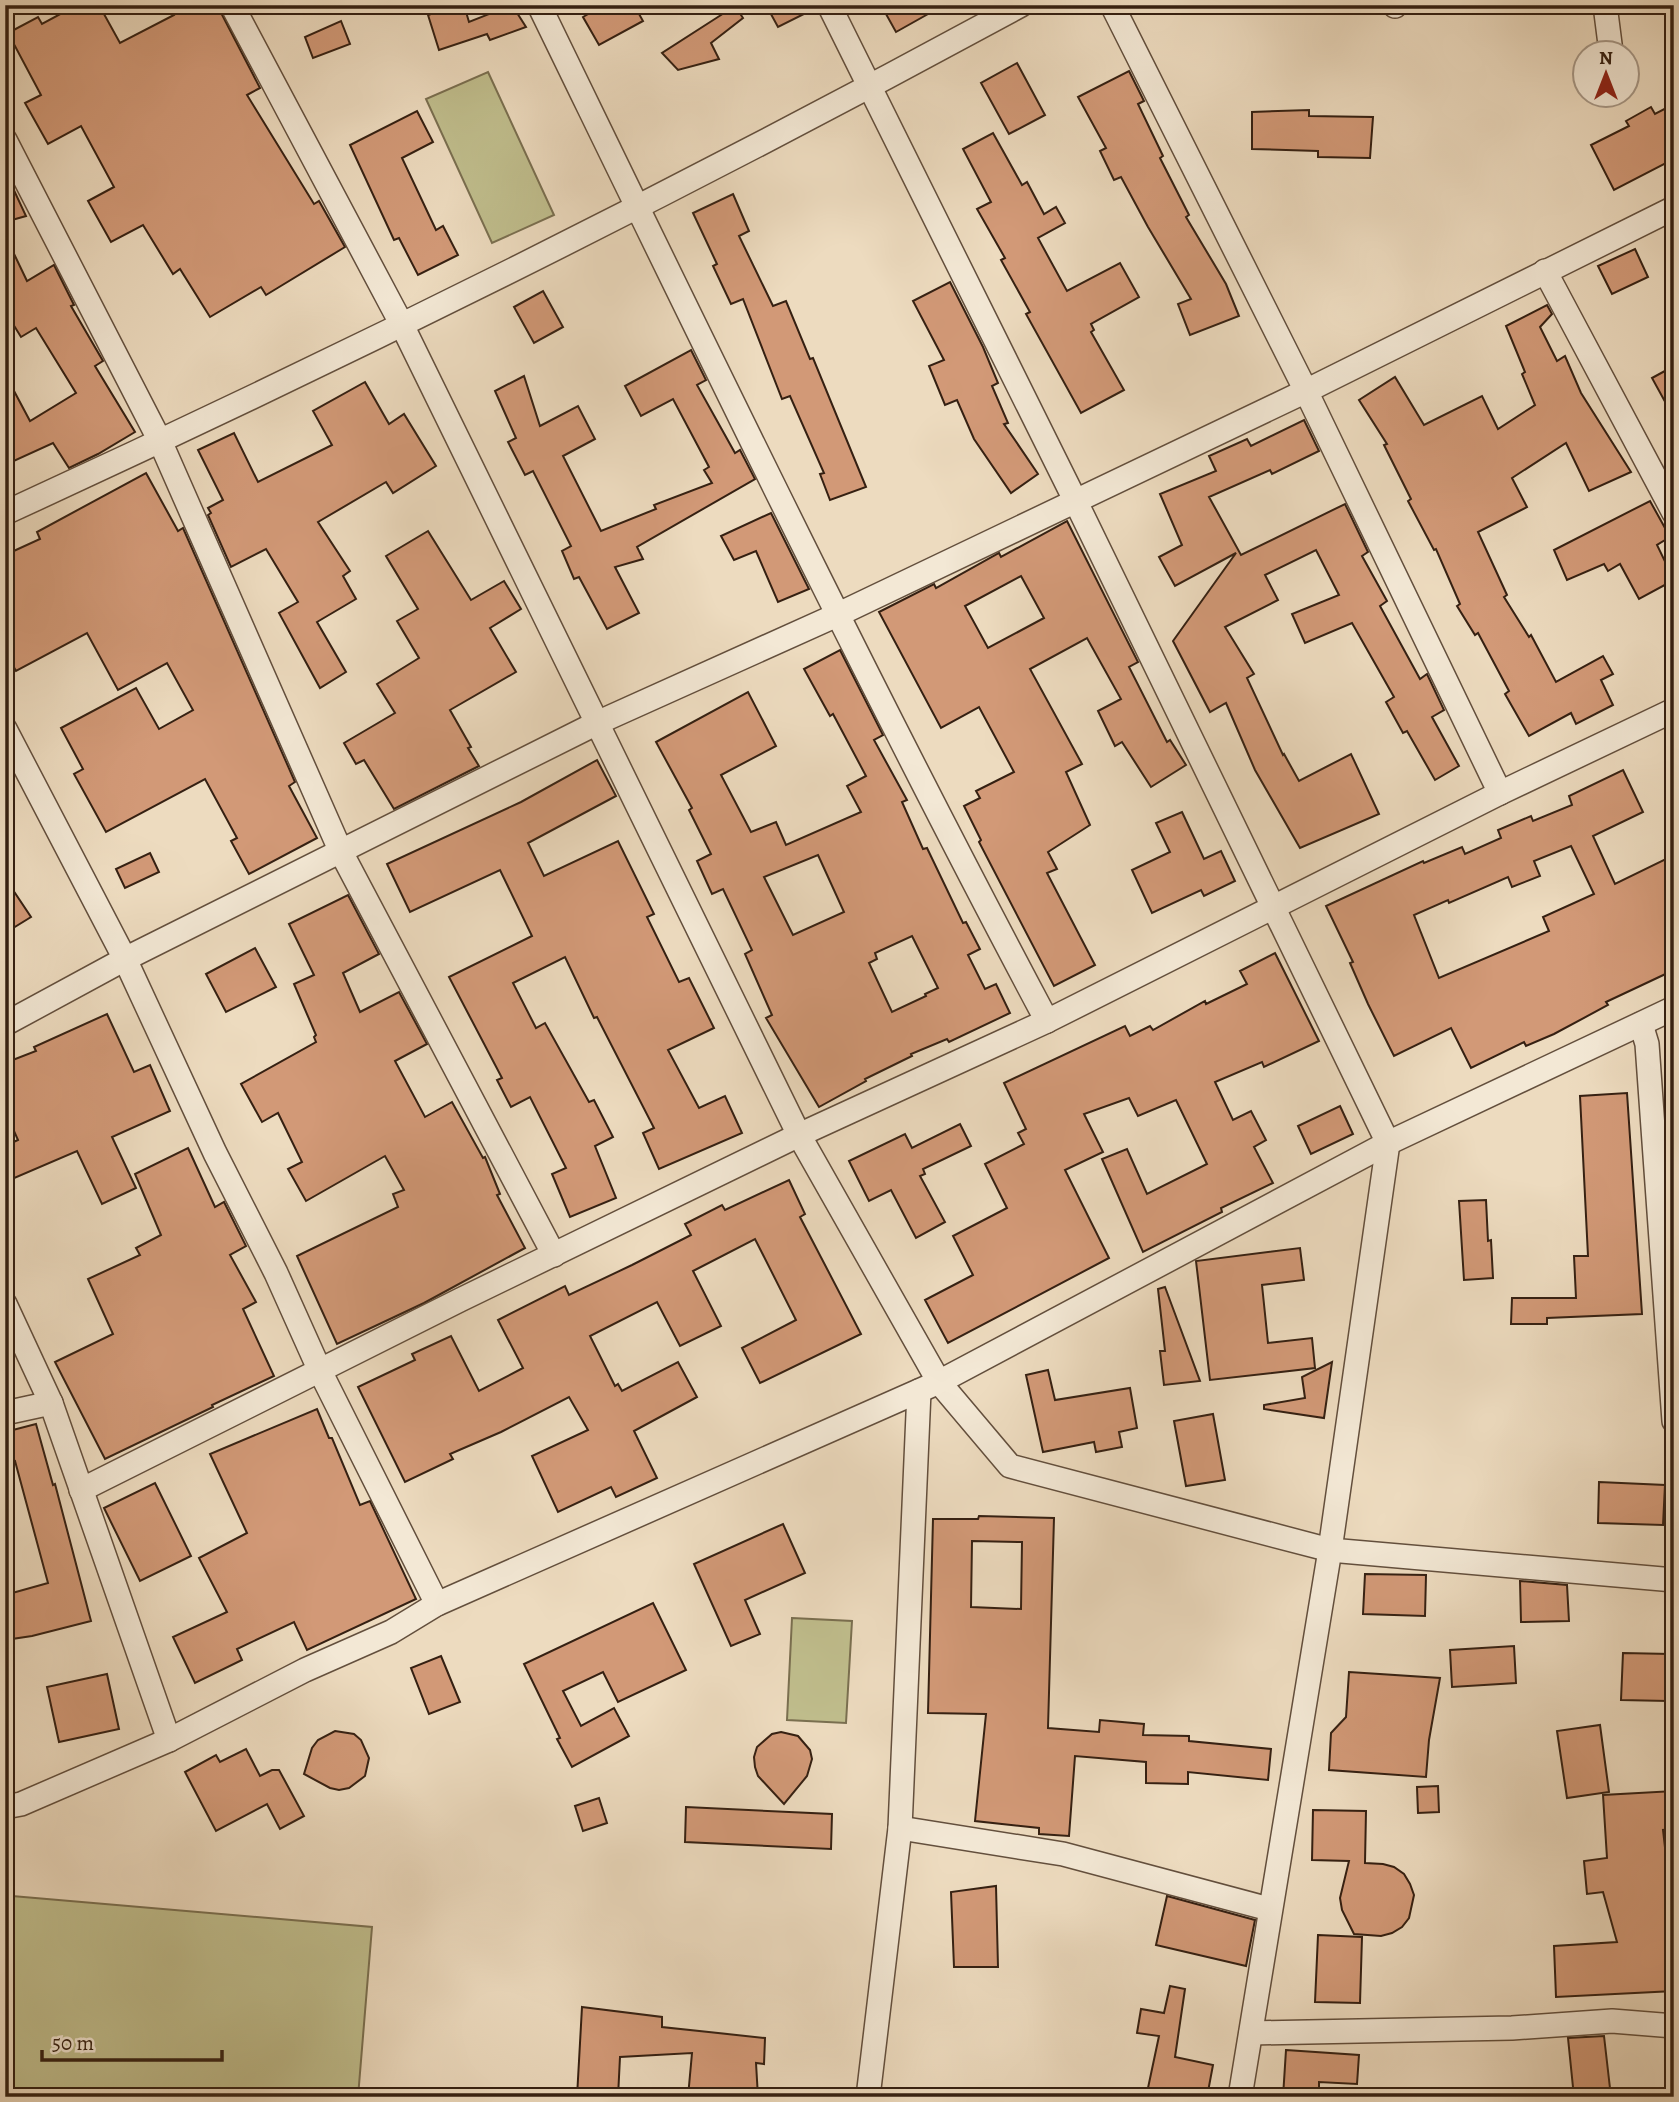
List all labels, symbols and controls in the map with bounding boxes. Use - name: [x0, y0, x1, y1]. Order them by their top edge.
- north arrow: [1570, 38, 1640, 108]
- text: N: [1599, 45, 1613, 71]
- scale bar: [42, 2018, 222, 2062]
- text: 50 m: [52, 2029, 94, 2057]

